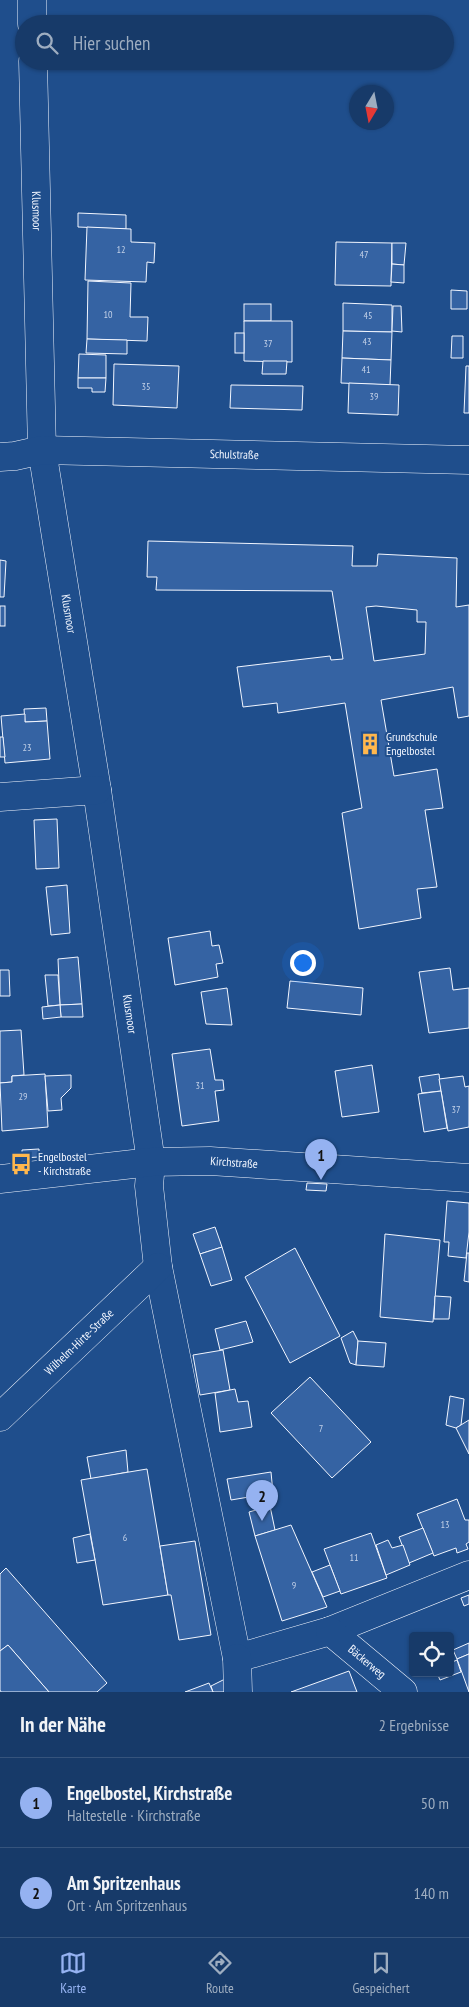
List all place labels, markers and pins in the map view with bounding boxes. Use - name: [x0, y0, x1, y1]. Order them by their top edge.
- place label: Grundschule Engelbostel: [386, 729, 437, 758]
- building icon: Grundschule Engelbostel: [357, 731, 383, 757]
- pin: 1: [305, 1139, 337, 1180]
- place label: Engelbostel - Kirchstraße: [38, 1149, 91, 1178]
- bus stop icon: Engelbostel - Kirchstraße: [8, 1151, 34, 1177]
- pin: 2: [246, 1480, 278, 1521]

